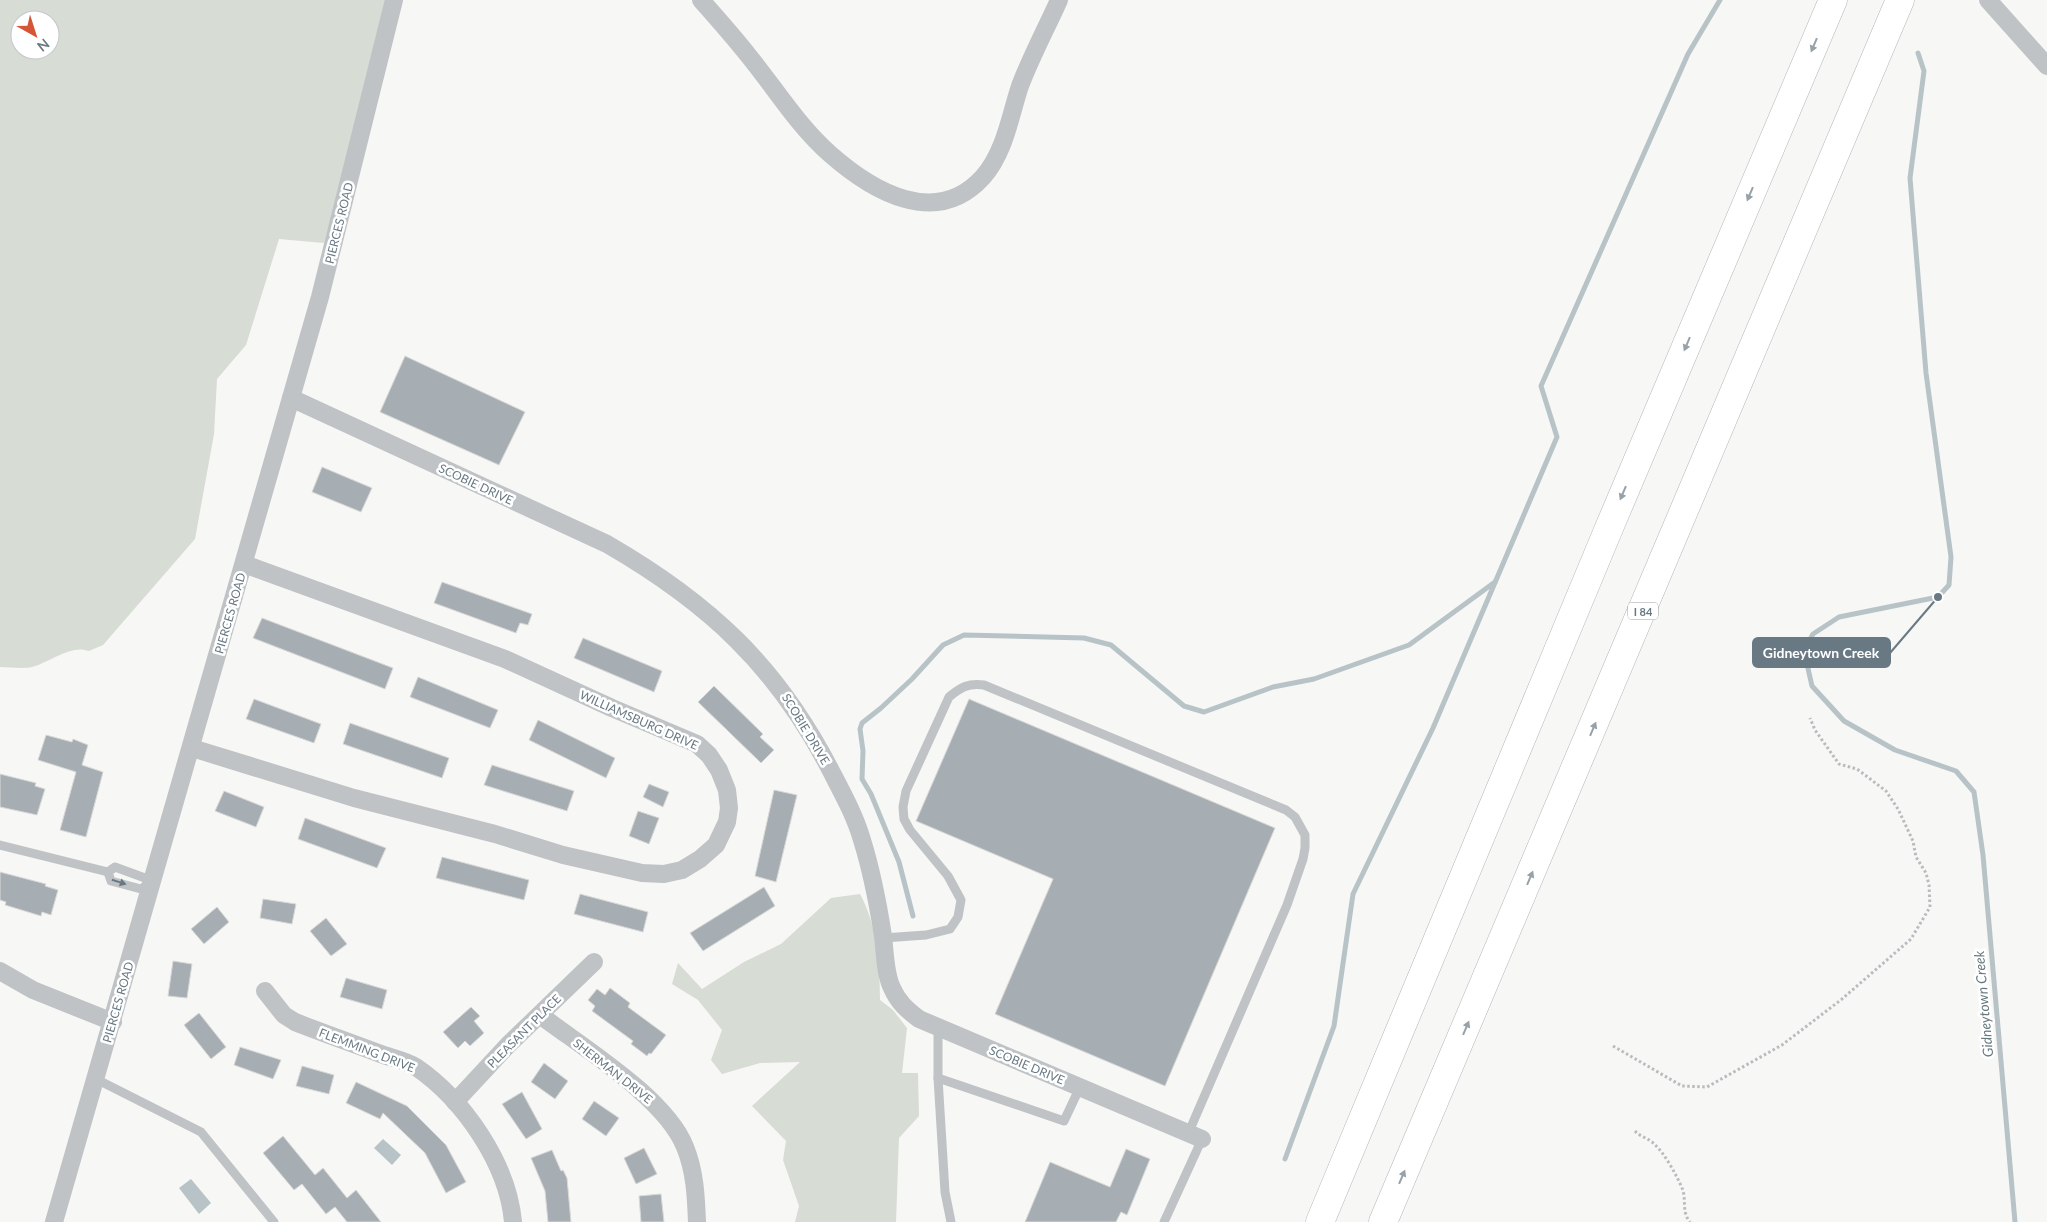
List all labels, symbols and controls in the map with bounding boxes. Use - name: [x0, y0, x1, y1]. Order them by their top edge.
- north arrow: [10, 10, 60, 60]
- text: N: [34, 35, 53, 55]
- one-way arrow: [1810, 38, 1818, 53]
- street label: PIERCES ROAD: [322, 181, 356, 265]
- one-way arrow: [1746, 187, 1754, 201]
- one-way arrow: [1682, 337, 1690, 351]
- street label: SCOBIE DRIVE: [437, 460, 516, 508]
- one-way arrow: [1619, 486, 1627, 501]
- street label: PIERCES ROAD: [211, 571, 249, 655]
- road number: I 84: [1628, 602, 1658, 620]
- callout: Gidneytown Creek: [1753, 638, 1890, 667]
- text: Gidneytown Creek: [1763, 644, 1880, 661]
- street label: WILLIAMSBURG DRIVE: [577, 687, 701, 753]
- street label: SCOBIE DRIVE: [779, 691, 833, 767]
- one-way arrow: [1590, 722, 1598, 736]
- one-way arrow: [1527, 871, 1535, 886]
- one-way arrow: [112, 879, 127, 887]
- water label: Gidneytown Creek: [1970, 950, 1996, 1058]
- street label: PIERCES ROAD: [99, 960, 137, 1044]
- street label: PLEASANT PLACE: [484, 991, 564, 1071]
- one-way arrow: [1463, 1021, 1471, 1035]
- street label: FLEMMING DRIVE: [317, 1025, 417, 1075]
- street label: SHERMAN DRIVE: [570, 1035, 656, 1107]
- street label: SCOBIE DRIVE: [987, 1042, 1067, 1088]
- one-way arrow: [1399, 1170, 1407, 1184]

